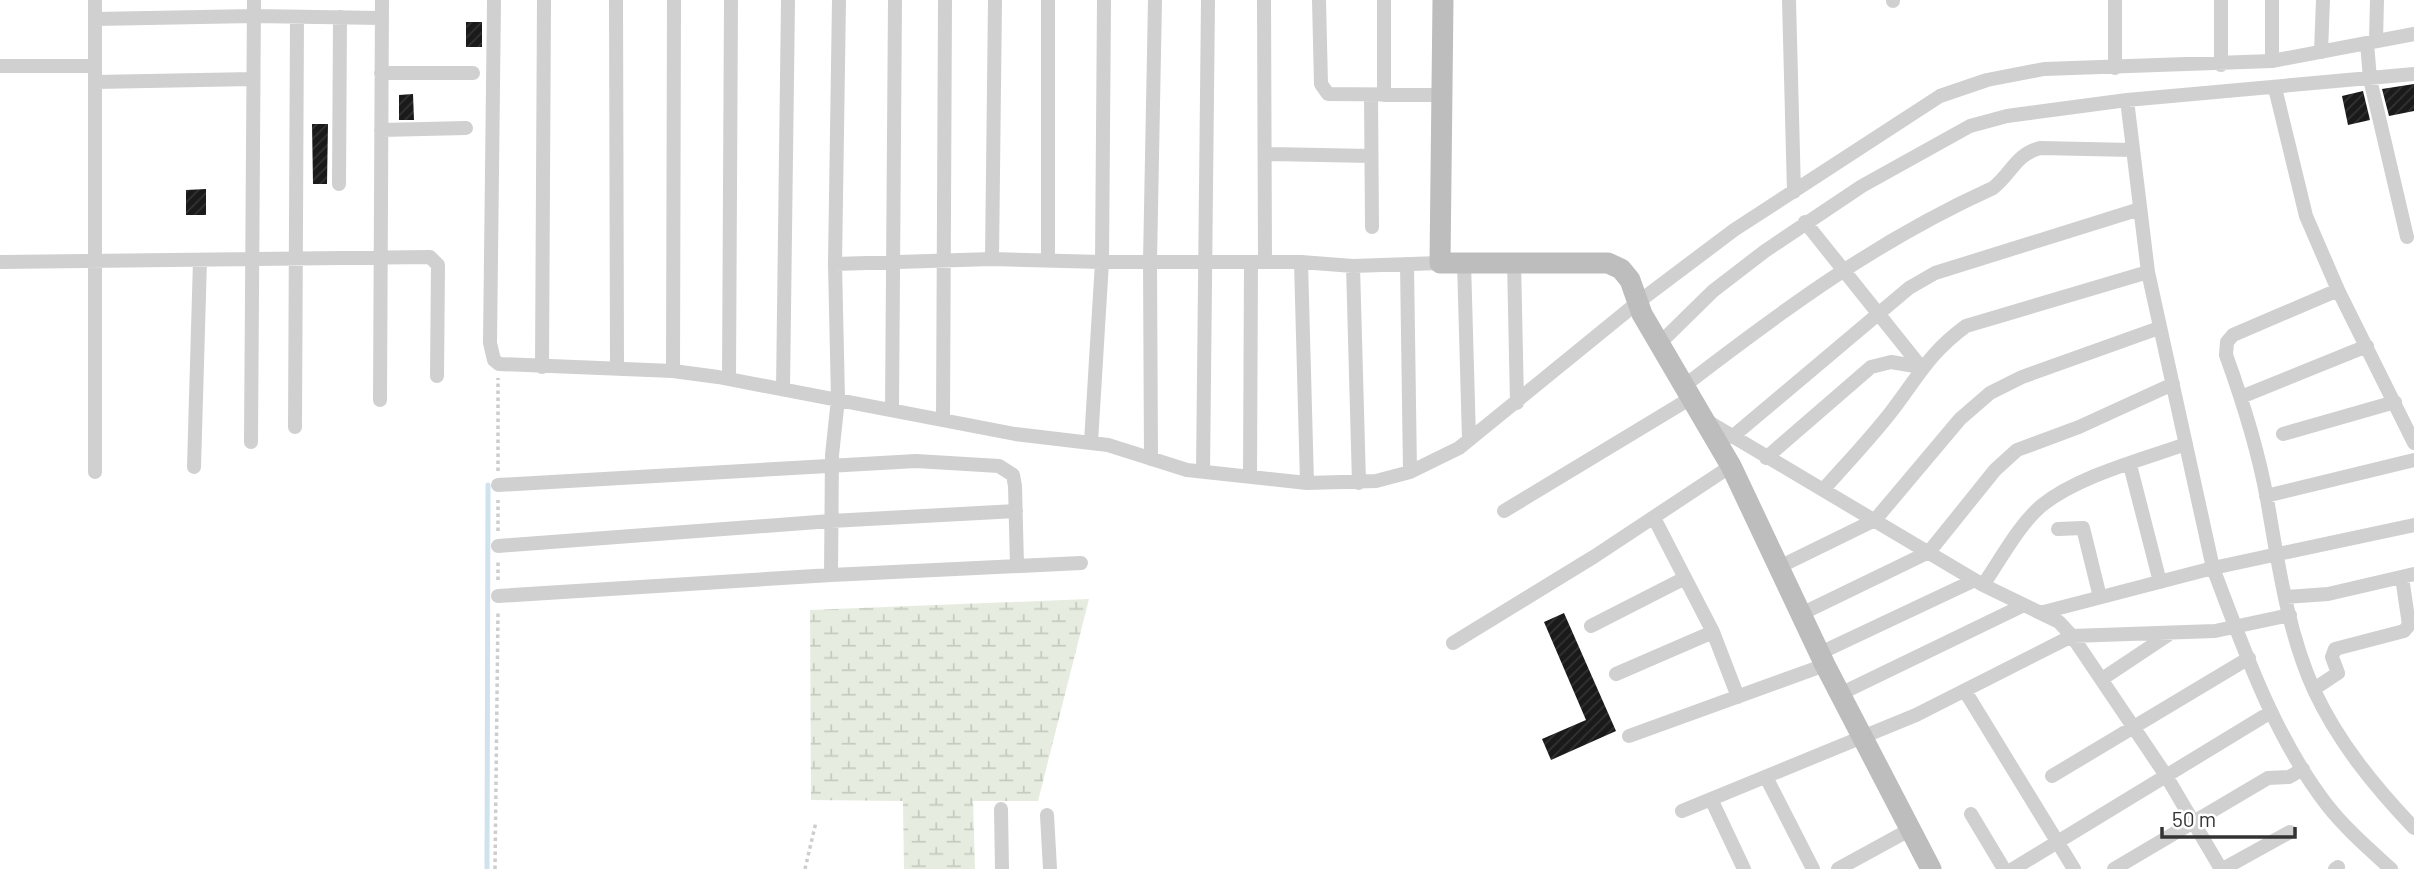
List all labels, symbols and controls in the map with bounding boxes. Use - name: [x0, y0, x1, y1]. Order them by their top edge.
- scale bar: [2162, 796, 2295, 840]
- text: 50 m: [2172, 806, 2216, 831]

